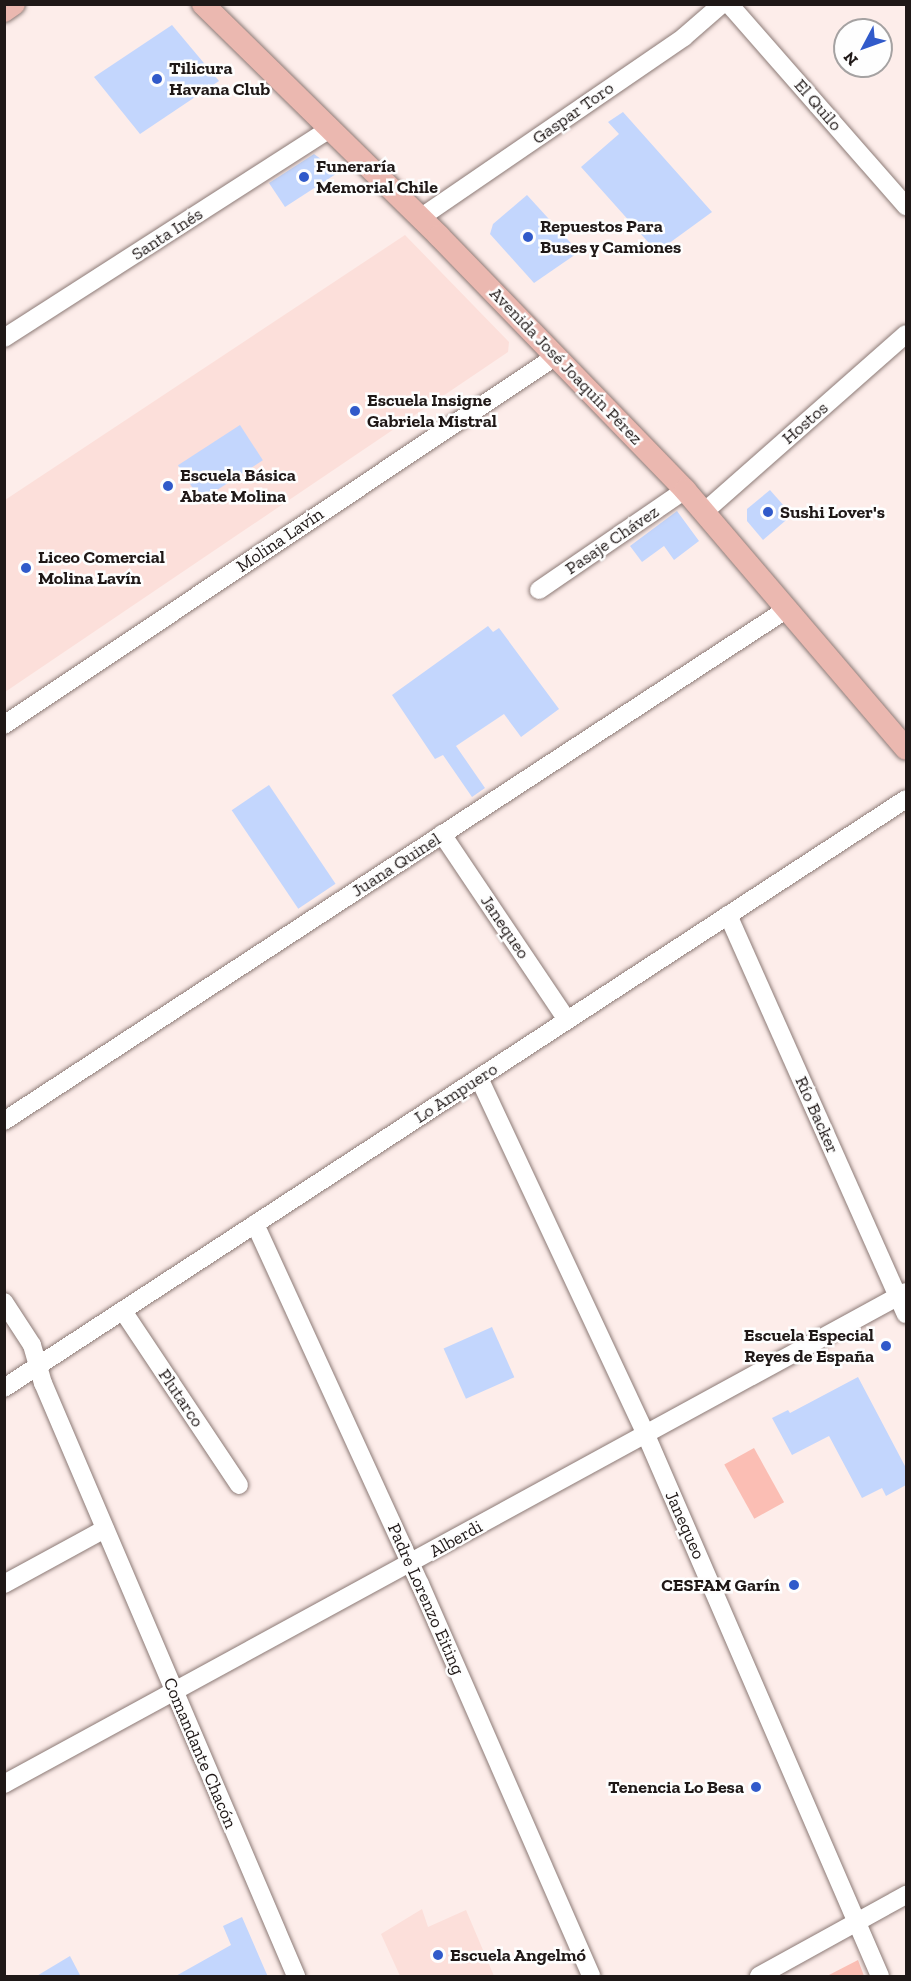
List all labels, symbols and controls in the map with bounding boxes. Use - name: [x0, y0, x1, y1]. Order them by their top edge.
- north arrow: [833, 18, 893, 78]
- text: N: [839, 48, 862, 70]
- place label: Tilicura Havana Club: [169, 58, 270, 100]
- marker: Tilicura Havana Club: [150, 72, 164, 86]
- street label: El Quilo: [790, 75, 846, 135]
- street label: Gaspar Toro: [528, 77, 618, 149]
- place label: Funeraría Memorial Chile: [316, 156, 438, 198]
- marker: Funeraría Memorial Chile: [297, 170, 311, 184]
- street label: Santa Inés: [127, 203, 207, 265]
- place label: Repuestos Para Buses y Camiones: [540, 216, 682, 258]
- marker: Repuestos Para Buses y Camiones: [521, 230, 535, 244]
- street label: Avenida José Joaquín Pérez: [485, 283, 647, 449]
- place label: Escuela Insigne Gabriela Mistral: [367, 390, 497, 432]
- street label: Hostos: [778, 397, 832, 449]
- marker: Escuela Insigne Gabriela Mistral: [348, 404, 362, 418]
- place label: Escuela Básica Abate Molina: [180, 465, 296, 508]
- marker: Escuela Básica Abate Molina: [161, 479, 175, 493]
- street label: Pasaje Chávez: [561, 501, 663, 579]
- place label: Sushi Lover's: [780, 501, 885, 523]
- street label: Molina Lavín: [232, 503, 328, 577]
- marker: Sushi Lover's: [761, 505, 775, 519]
- place label: Liceo Comercial Molina Lavín: [38, 547, 165, 590]
- marker: Liceo Comercial Molina Lavín: [19, 561, 33, 575]
- street label: Juana Quinel: [347, 828, 445, 902]
- street label: Janequeo: [476, 891, 534, 963]
- street label: Lo Ampuero: [410, 1058, 502, 1128]
- street label: Río Backer: [790, 1073, 844, 1157]
- place label: Escuela Especial Reyes de España: [744, 1325, 874, 1368]
- marker: Escuela Especial Reyes de España: [879, 1339, 893, 1353]
- street label: Plutarco: [154, 1365, 208, 1431]
- street label: Janequeo: [660, 1487, 710, 1563]
- street label: Alberdi: [426, 1516, 486, 1562]
- street label: Padre Lorenzo Eiting: [383, 1520, 469, 1678]
- place label: CESFAM Garín: [661, 1574, 780, 1596]
- marker: CESFAM Garín: [785, 1576, 803, 1594]
- street label: Comandante Chacón: [158, 1674, 242, 1832]
- place label: Tenencia Lo Besa: [608, 1776, 744, 1798]
- marker: Tenencia Lo Besa: [749, 1780, 763, 1794]
- place label: Escuela Angelmó: [450, 1944, 586, 1966]
- marker: Escuela Angelmó: [431, 1948, 445, 1962]

